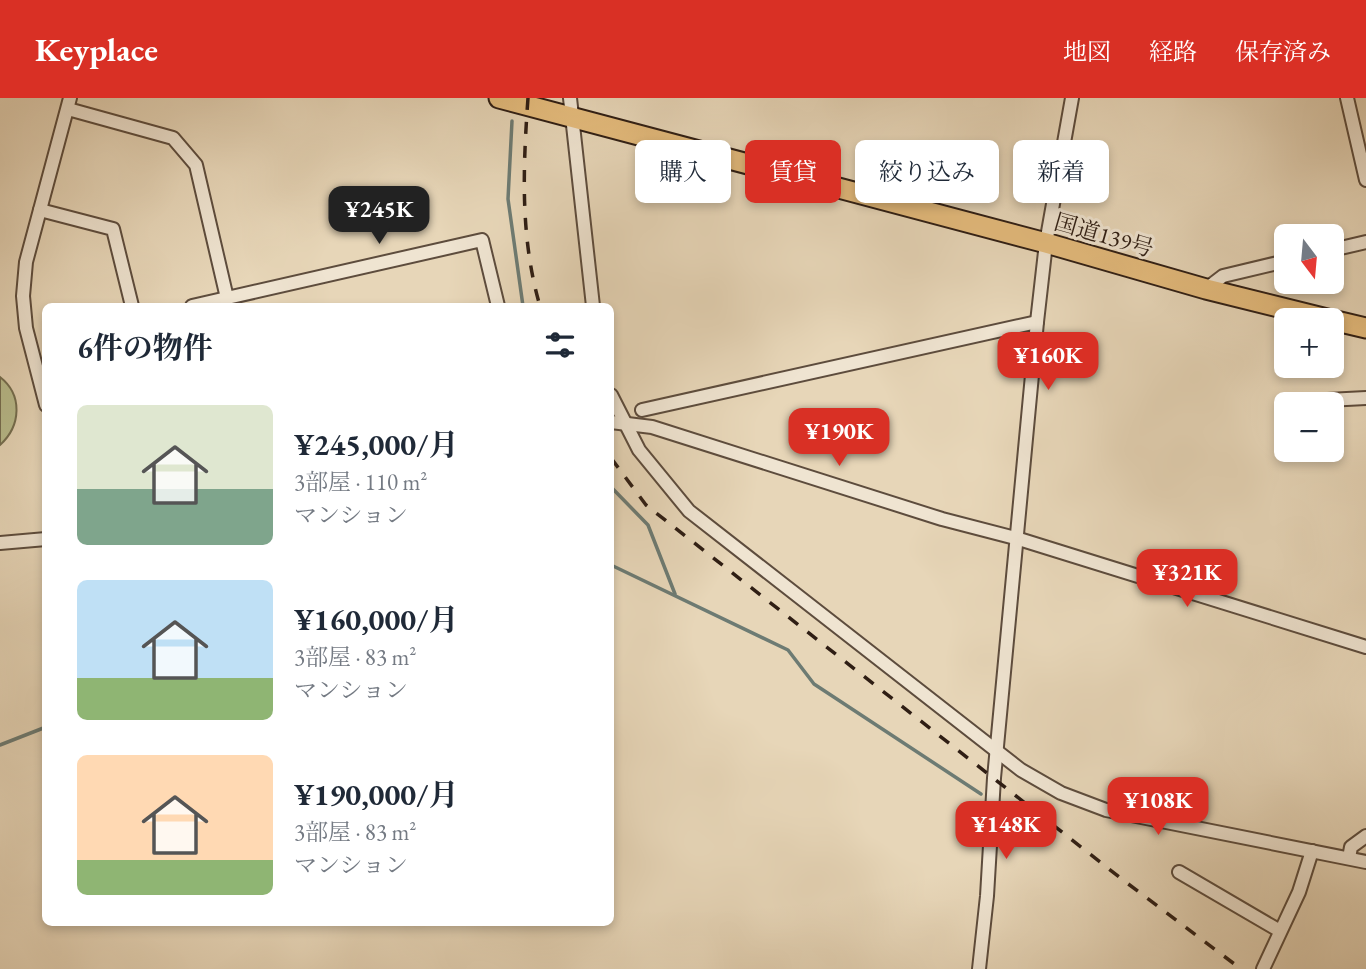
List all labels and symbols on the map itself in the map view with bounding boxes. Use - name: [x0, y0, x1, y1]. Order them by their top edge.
- pin: ¥245K: [330, 186, 428, 246]
- street label: 国道139号: [1051, 207, 1157, 263]
- north arrow: [1274, 224, 1344, 294]
- pin: ¥160K: [999, 332, 1097, 392]
- pin: ¥190K: [790, 408, 888, 468]
- pin: ¥321K: [1138, 550, 1236, 609]
- pin: ¥108K: [1109, 778, 1207, 837]
- pin: ¥148K: [957, 802, 1055, 861]

